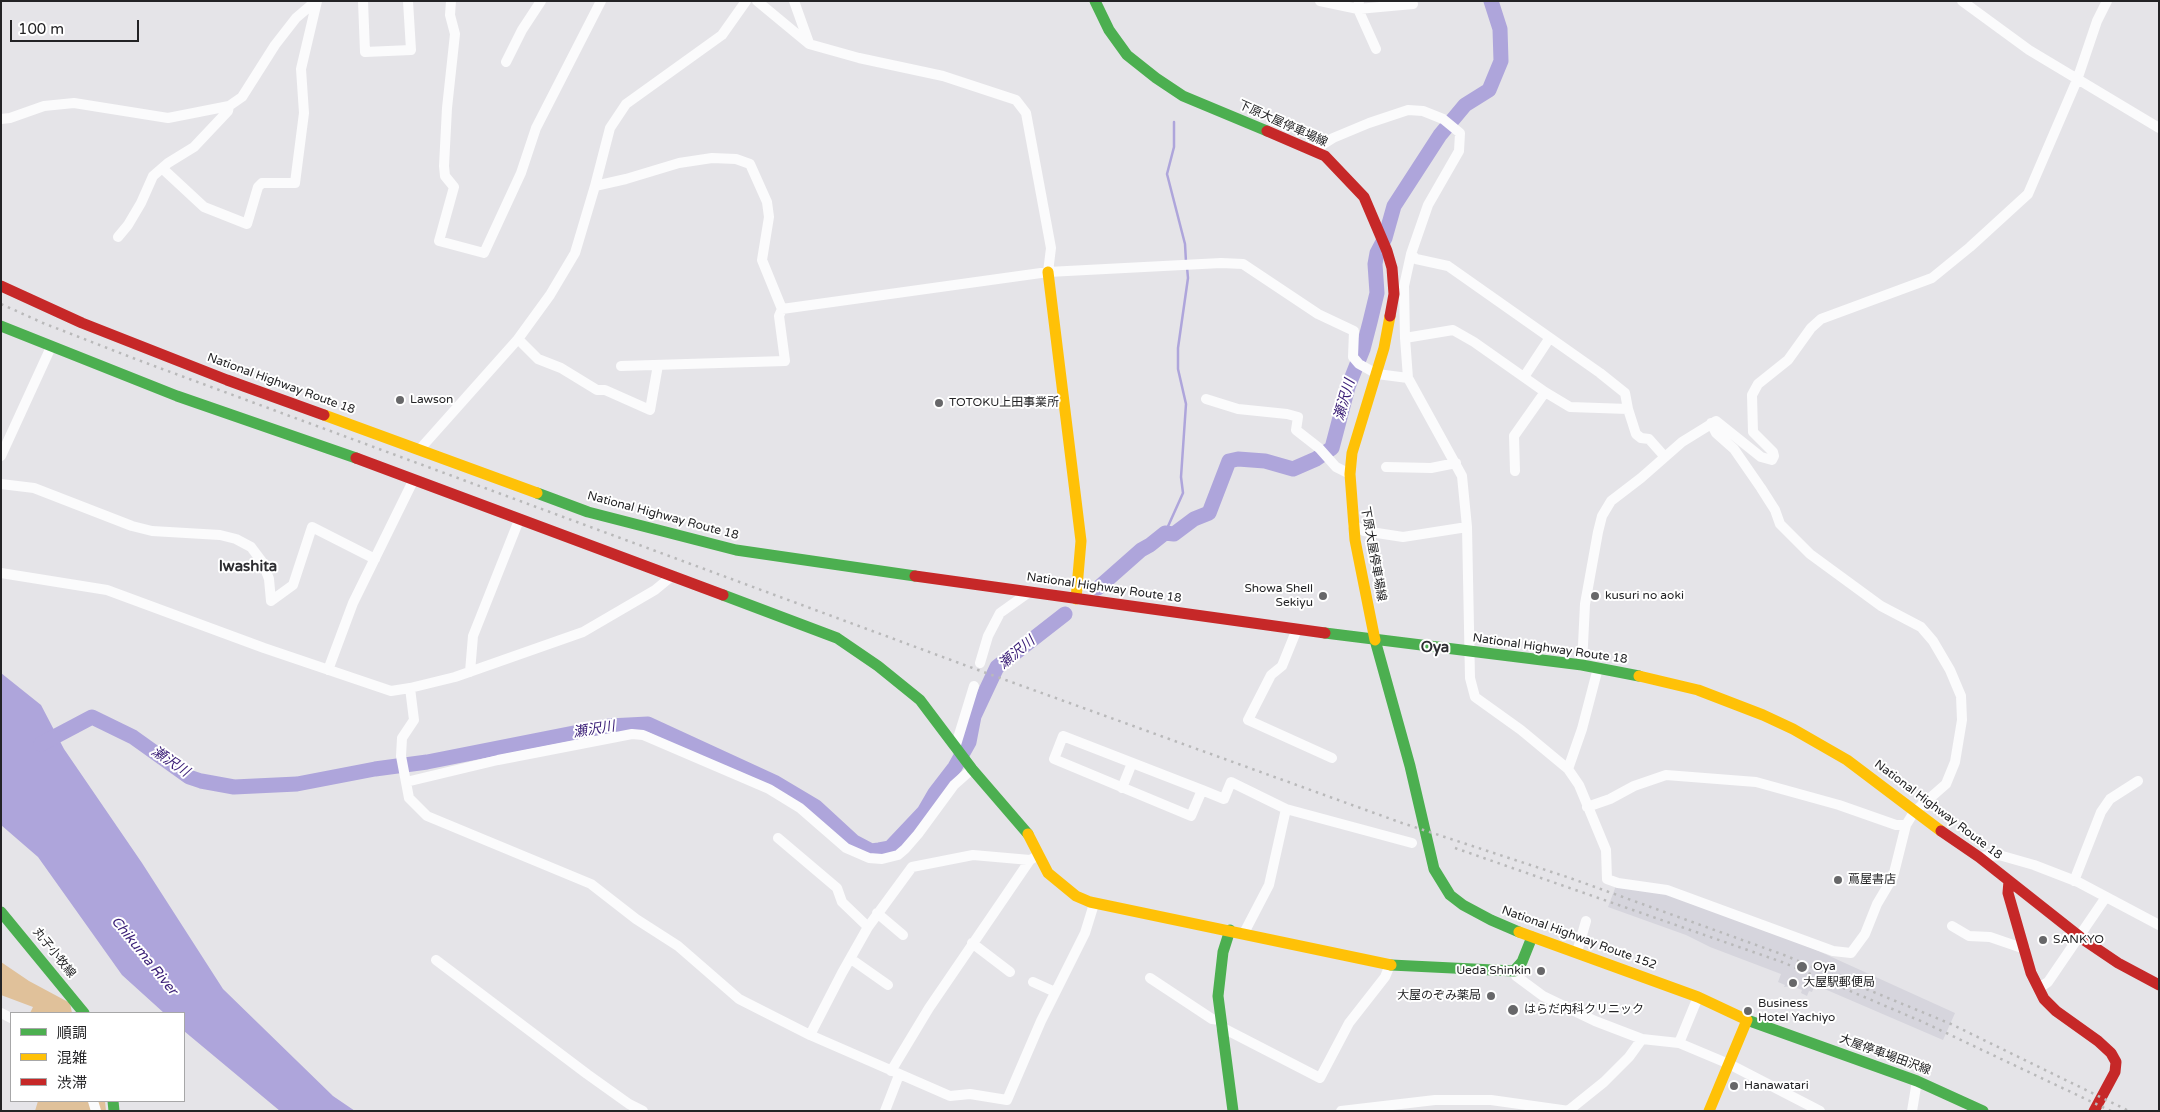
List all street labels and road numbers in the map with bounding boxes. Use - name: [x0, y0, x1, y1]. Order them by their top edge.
- street label: 下原大屋停車場線: [1236, 98, 1330, 150]
- street label: National Highway Route 18: [205, 351, 357, 417]
- street label: National Highway Route 18: [586, 489, 740, 543]
- street label: 下原大屋停車場線: [1358, 505, 1388, 603]
- street label: National Highway Route 18: [1026, 570, 1182, 606]
- street label: National Highway Route 18: [1472, 631, 1628, 667]
- street label: National Highway Route 18: [1871, 757, 2005, 863]
- street label: National Highway Route 152: [1500, 903, 1658, 973]
- street label: 丸子小牧線: [30, 925, 78, 981]
- street label: 大屋停車場田沢線: [1837, 1032, 1933, 1078]

